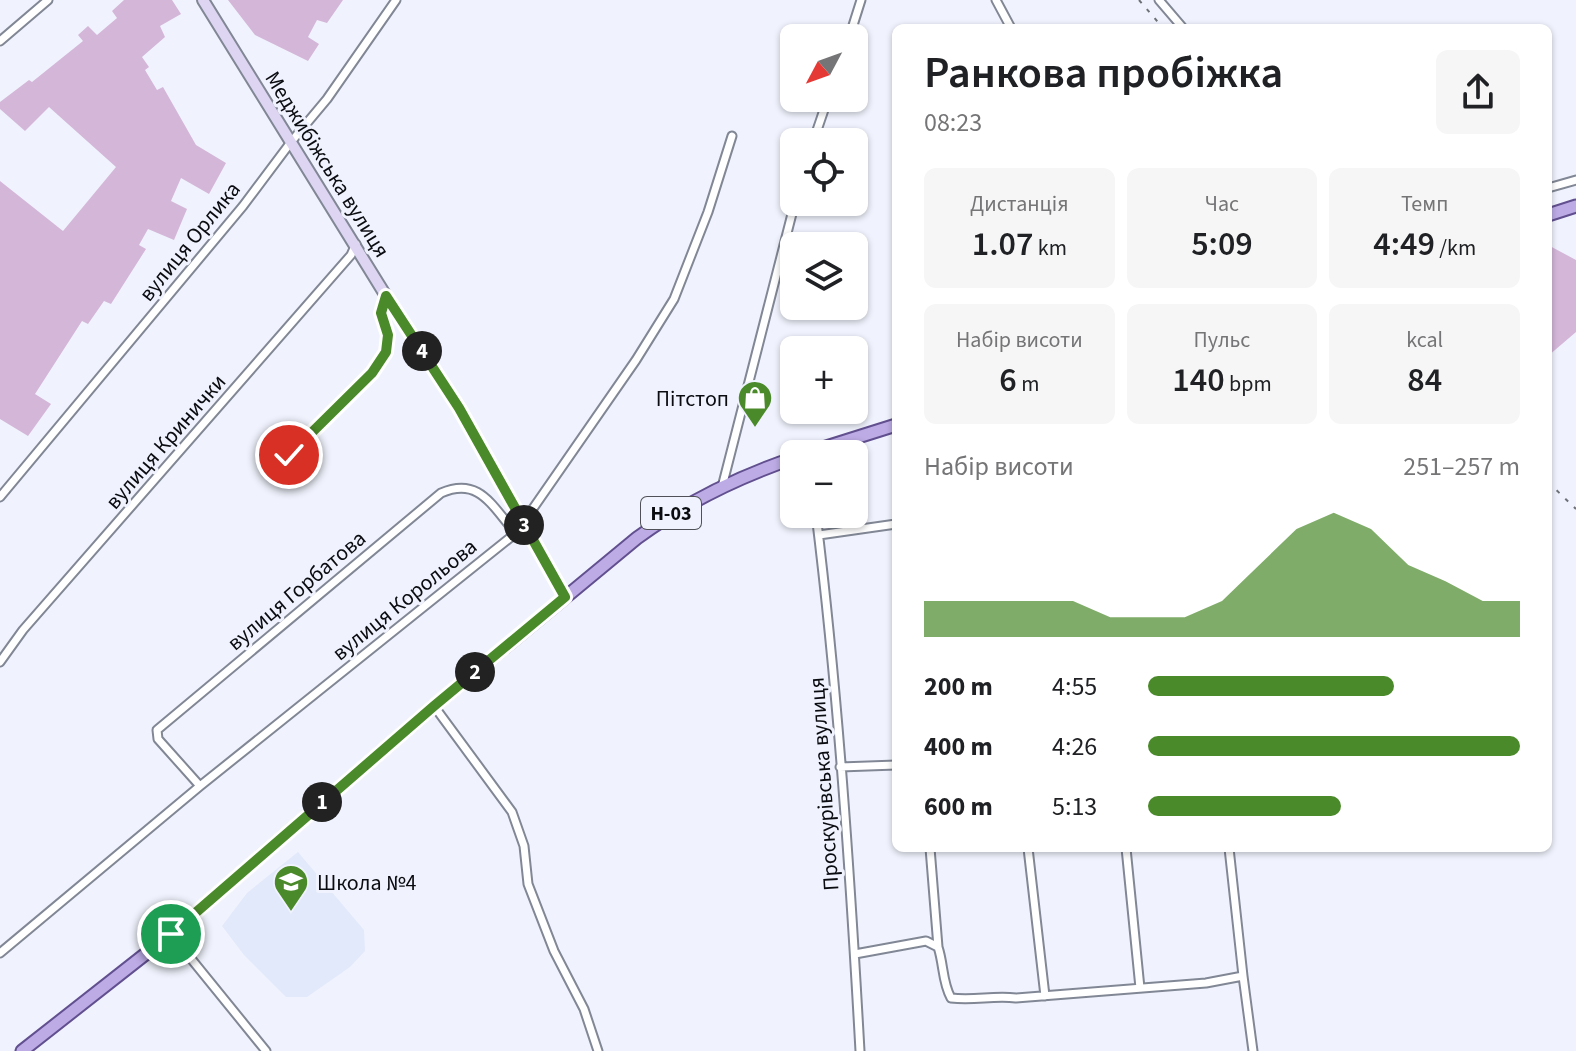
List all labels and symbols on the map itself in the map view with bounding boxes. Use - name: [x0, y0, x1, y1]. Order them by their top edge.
- north arrow: [780, 24, 868, 112]
- street label: Меджибіжська вулиця: [257, 65, 398, 264]
- street label: вулиця Орлика: [131, 175, 248, 308]
- pin: 4: [402, 331, 442, 371]
- street label: вулиця Кринички: [98, 367, 234, 516]
- shop icon: Пітстоп: [736, 379, 774, 429]
- place label: Пітстоп: [656, 383, 729, 415]
- pin: [255, 421, 323, 489]
- road number: Н-03: [641, 497, 701, 529]
- pin: 3: [504, 505, 544, 545]
- street label: вулиця Горбатова: [220, 523, 373, 659]
- street label: вулиця Корольова: [325, 531, 484, 668]
- pin: 2: [455, 652, 495, 692]
- street label: Проскурівська вулиця: [801, 676, 847, 892]
- pin: 1: [302, 782, 342, 822]
- school or university icon: Школа №4: [272, 863, 310, 913]
- place label: Школа №4: [317, 867, 417, 899]
- pin: [137, 900, 205, 968]

